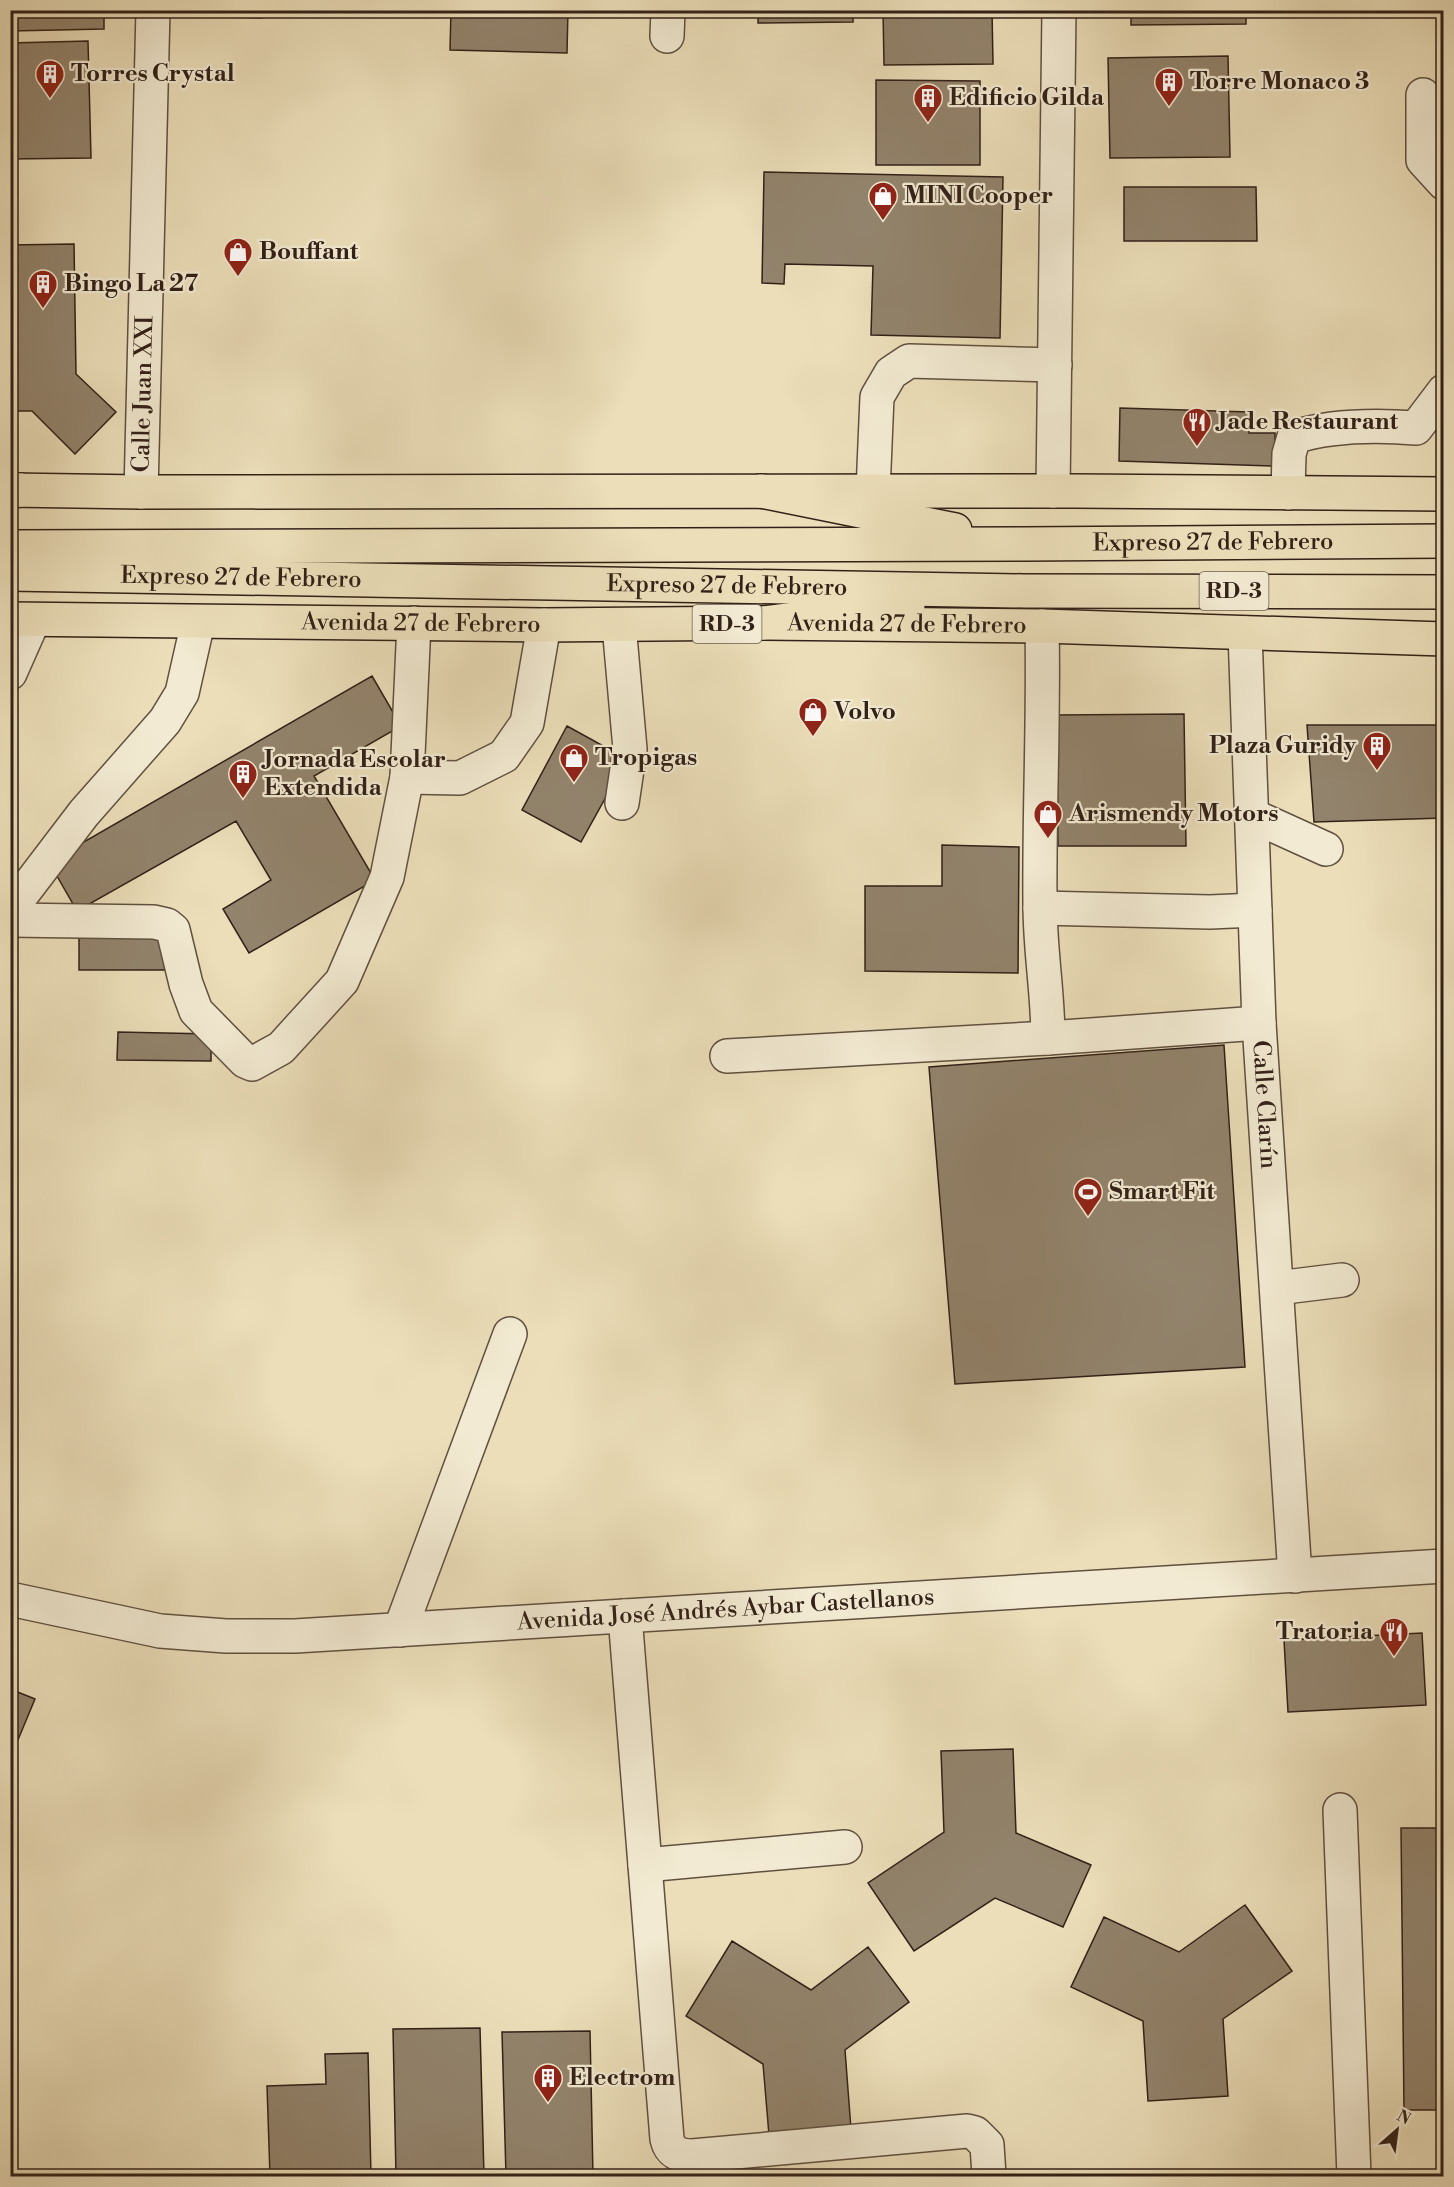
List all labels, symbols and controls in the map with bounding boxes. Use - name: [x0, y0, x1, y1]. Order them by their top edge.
- building icon: Torres Crystal: [34, 58, 66, 100]
- place label: Torres Crystal: [71, 59, 235, 89]
- building icon: Torre Monaco 3: [1153, 66, 1185, 108]
- place label: Torre Monaco 3: [1190, 67, 1369, 97]
- building icon: Edificio Gilda: [912, 82, 944, 124]
- place label: Edificio Gilda: [949, 83, 1105, 113]
- shop icon: MINI Cooper: [867, 180, 899, 222]
- place label: MINI Cooper: [904, 181, 1053, 211]
- shop icon: Bouffant: [222, 236, 254, 278]
- place label: Bouffant: [259, 237, 359, 267]
- building icon: Bingo La 27: [27, 268, 59, 310]
- place label: Bingo La 27: [64, 269, 198, 299]
- street label: Calle Juan XXI: [126, 315, 160, 473]
- restaurant icon: Jade Restaurant: [1181, 406, 1213, 448]
- place label: Jade Restaurant: [1215, 407, 1399, 437]
- street label: Expreso 27 de Febrero: [1092, 527, 1334, 559]
- street label: Expreso 27 de Febrero: [120, 561, 362, 595]
- street label: Expreso 27 de Febrero: [606, 569, 848, 603]
- road number: RD-3: [1200, 572, 1268, 610]
- road number: RD-3: [692, 605, 762, 643]
- street label: Avenida 27 de Febrero: [300, 607, 541, 640]
- street label: Avenida 27 de Febrero: [786, 608, 1027, 641]
- shop icon: Volvo: [797, 696, 829, 738]
- place label: Volvo: [833, 697, 896, 727]
- building icon: Plaza Guridy: [1361, 730, 1393, 772]
- place label: Plaza Guridy: [1209, 731, 1357, 761]
- shop icon: Tropigas: [558, 742, 590, 784]
- place label: Tropigas: [595, 743, 697, 773]
- place label: Jornada Escolar Extendida: [261, 745, 446, 803]
- building icon: Jornada Escolar Extendida: [227, 758, 259, 800]
- shop icon: Arismendy Motors: [1032, 798, 1064, 840]
- place label: Arismendy Motors: [1068, 799, 1279, 829]
- street label: Calle Clarín: [1245, 1039, 1283, 1170]
- sports icon: Smart Fit: [1072, 1176, 1104, 1218]
- place label: Smart Fit: [1109, 1177, 1215, 1207]
- street label: Avenida José Andrés Aybar Castellanos: [515, 1582, 935, 1638]
- restaurant icon: Tratoria: [1378, 1616, 1410, 1658]
- place label: Tratoria: [1276, 1617, 1374, 1647]
- building icon: Electrom: [532, 2062, 564, 2104]
- place label: Electrom: [569, 2063, 676, 2093]
- north arrow: [1367, 2100, 1427, 2160]
- text: N: [1393, 2106, 1414, 2130]

